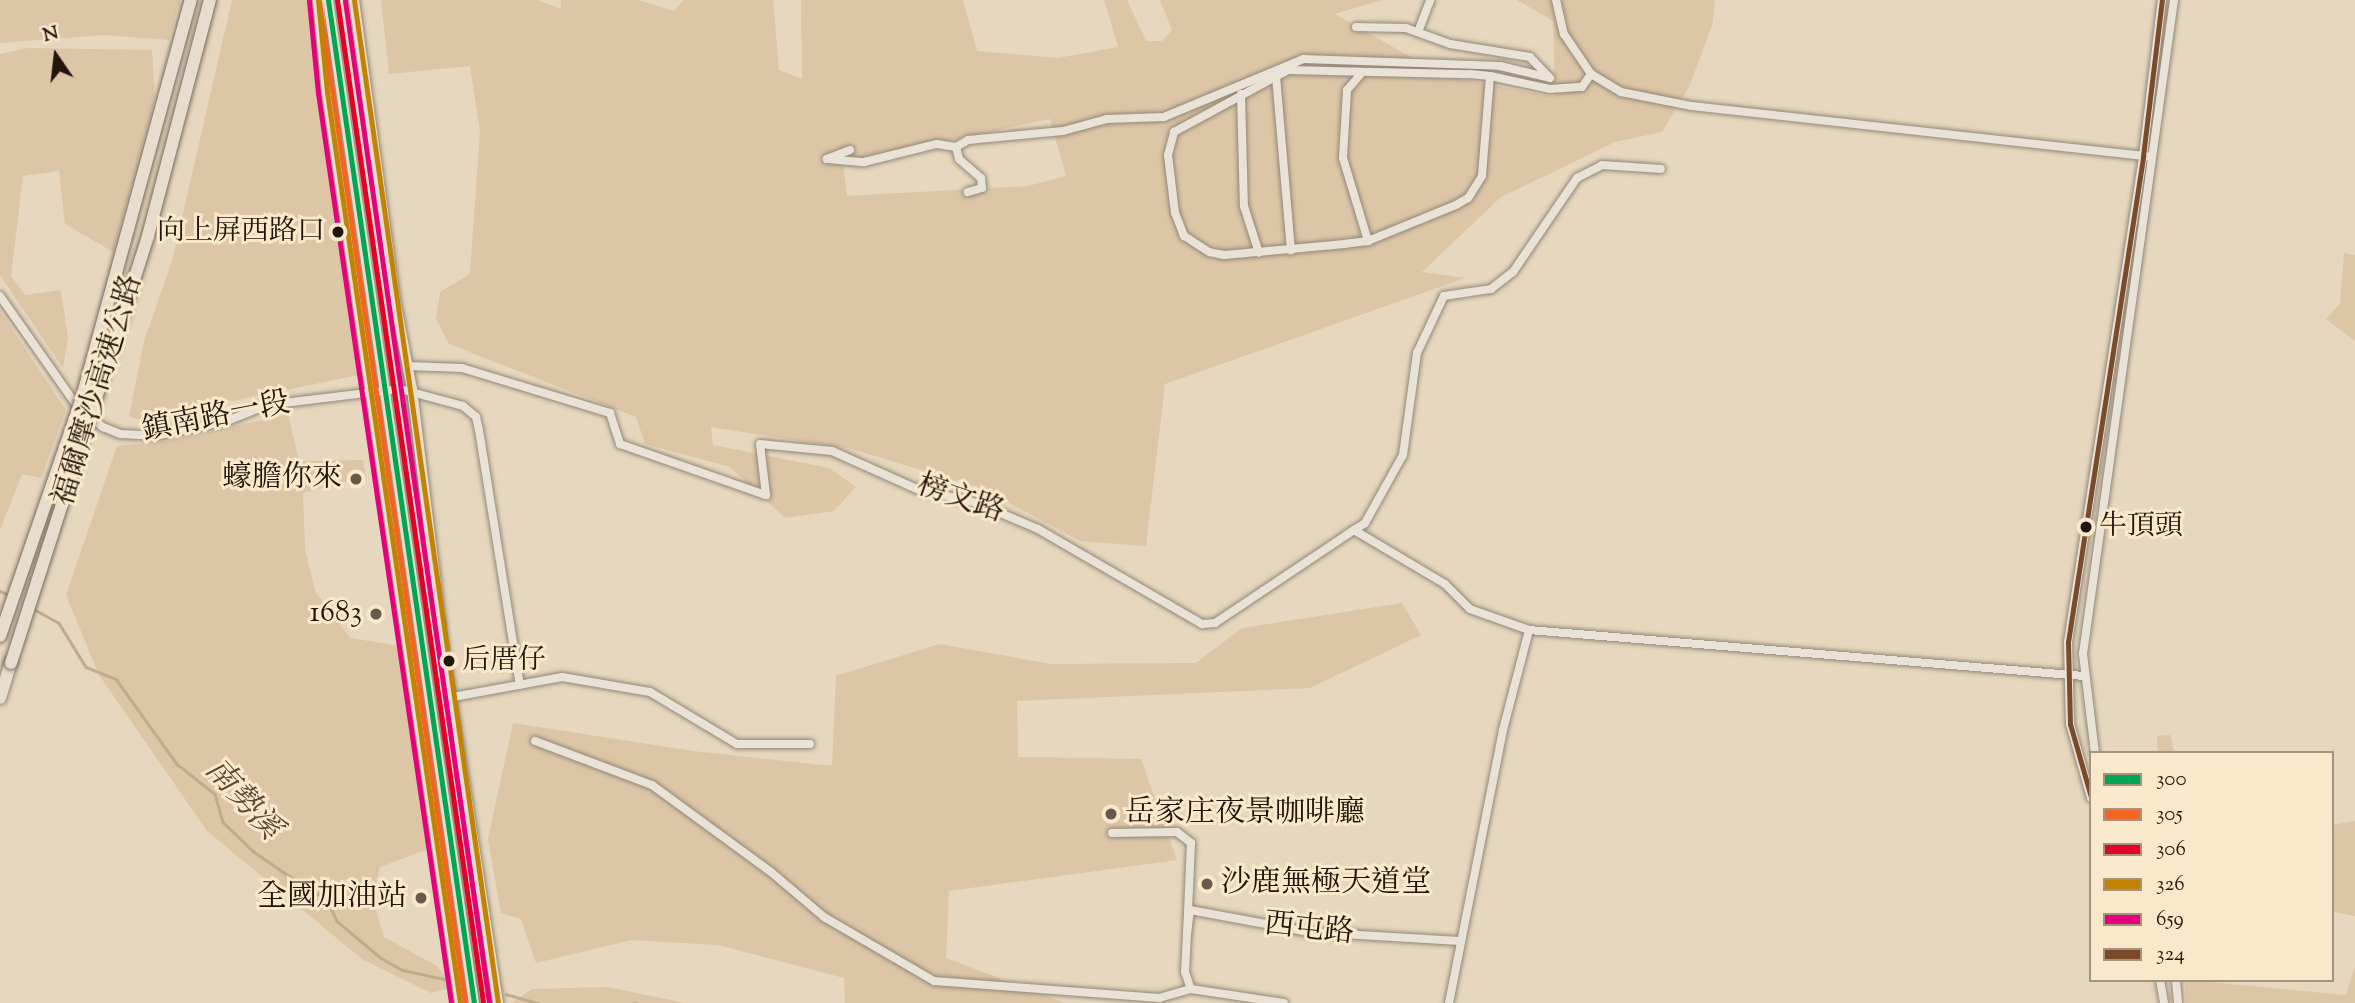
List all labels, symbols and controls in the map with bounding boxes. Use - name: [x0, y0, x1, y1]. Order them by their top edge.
- text: N: [40, 20, 61, 50]
- north arrow: [21, 21, 91, 91]
- place label: 向上屏西路口: [157, 215, 325, 249]
- marker: 向上屏西路口: [331, 225, 345, 239]
- street label: 福爾摩沙高速公路: [47, 271, 151, 511]
- street label: 鎮南路一段: [139, 386, 293, 450]
- place label: 蠔膽你來: [222, 461, 342, 497]
- street label: 榜文路: [912, 468, 1008, 532]
- marker: 蠔膽你來: [348, 471, 364, 487]
- place label: 牛頂頭: [2099, 510, 2183, 544]
- marker: 牛頂頭: [2079, 520, 2093, 534]
- place label: 1683: [310, 596, 362, 632]
- marker: 1683: [368, 606, 384, 622]
- place label: 后厝仔: [462, 644, 546, 678]
- marker: 后厝仔: [442, 654, 456, 668]
- water label: 南勢溪: [196, 751, 288, 849]
- legend: [2089, 751, 2334, 982]
- text: 300: [2156, 765, 2187, 795]
- place label: 岳家庄夜景咖啡廳: [1125, 796, 1365, 832]
- text: 305: [2156, 800, 2183, 830]
- marker: 岳家庄夜景咖啡廳: [1103, 806, 1119, 822]
- text: 306: [2156, 835, 2186, 865]
- place label: 沙鹿無極天道堂: [1221, 866, 1431, 902]
- text: 326: [2156, 870, 2185, 900]
- marker: 沙鹿無極天道堂: [1199, 876, 1215, 892]
- place label: 全國加油站: [257, 880, 407, 916]
- marker: 全國加油站: [413, 890, 429, 906]
- text: 659: [2156, 905, 2184, 935]
- street label: 西屯路: [1262, 907, 1356, 953]
- text: 324: [2156, 940, 2185, 970]

